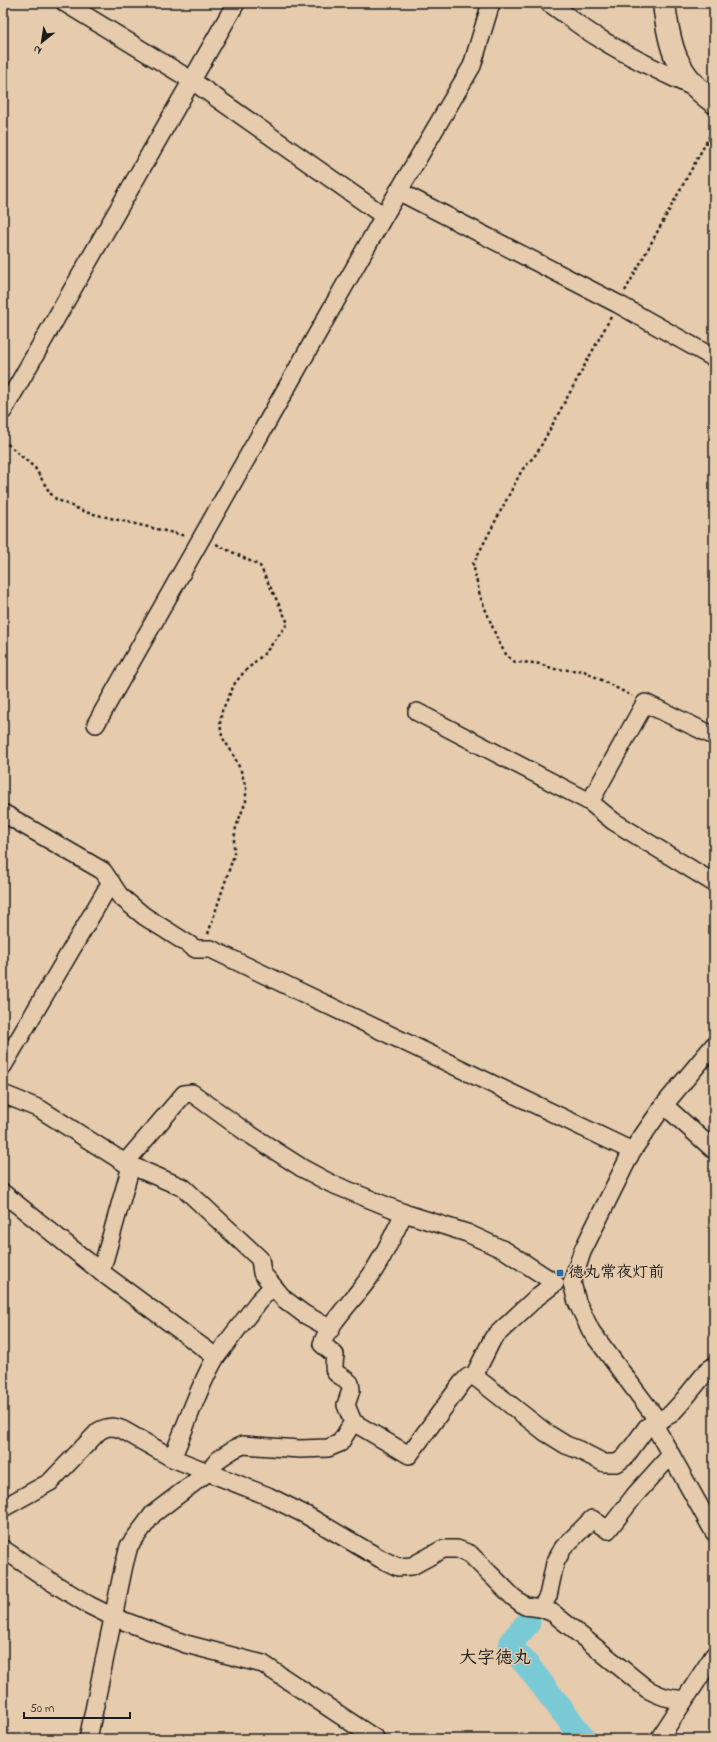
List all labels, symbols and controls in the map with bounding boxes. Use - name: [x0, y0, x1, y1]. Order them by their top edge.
- north arrow: [22, 22, 62, 62]
- text: N: [30, 41, 45, 59]
- place label: 徳丸常夜灯前: [568, 1261, 664, 1285]
- marker: 徳丸常夜灯前: [555, 1268, 565, 1278]
- district label: 大字徳丸: [459, 1646, 531, 1672]
- scale bar: [24, 1694, 130, 1720]
- text: 50 m: [30, 1700, 54, 1718]

